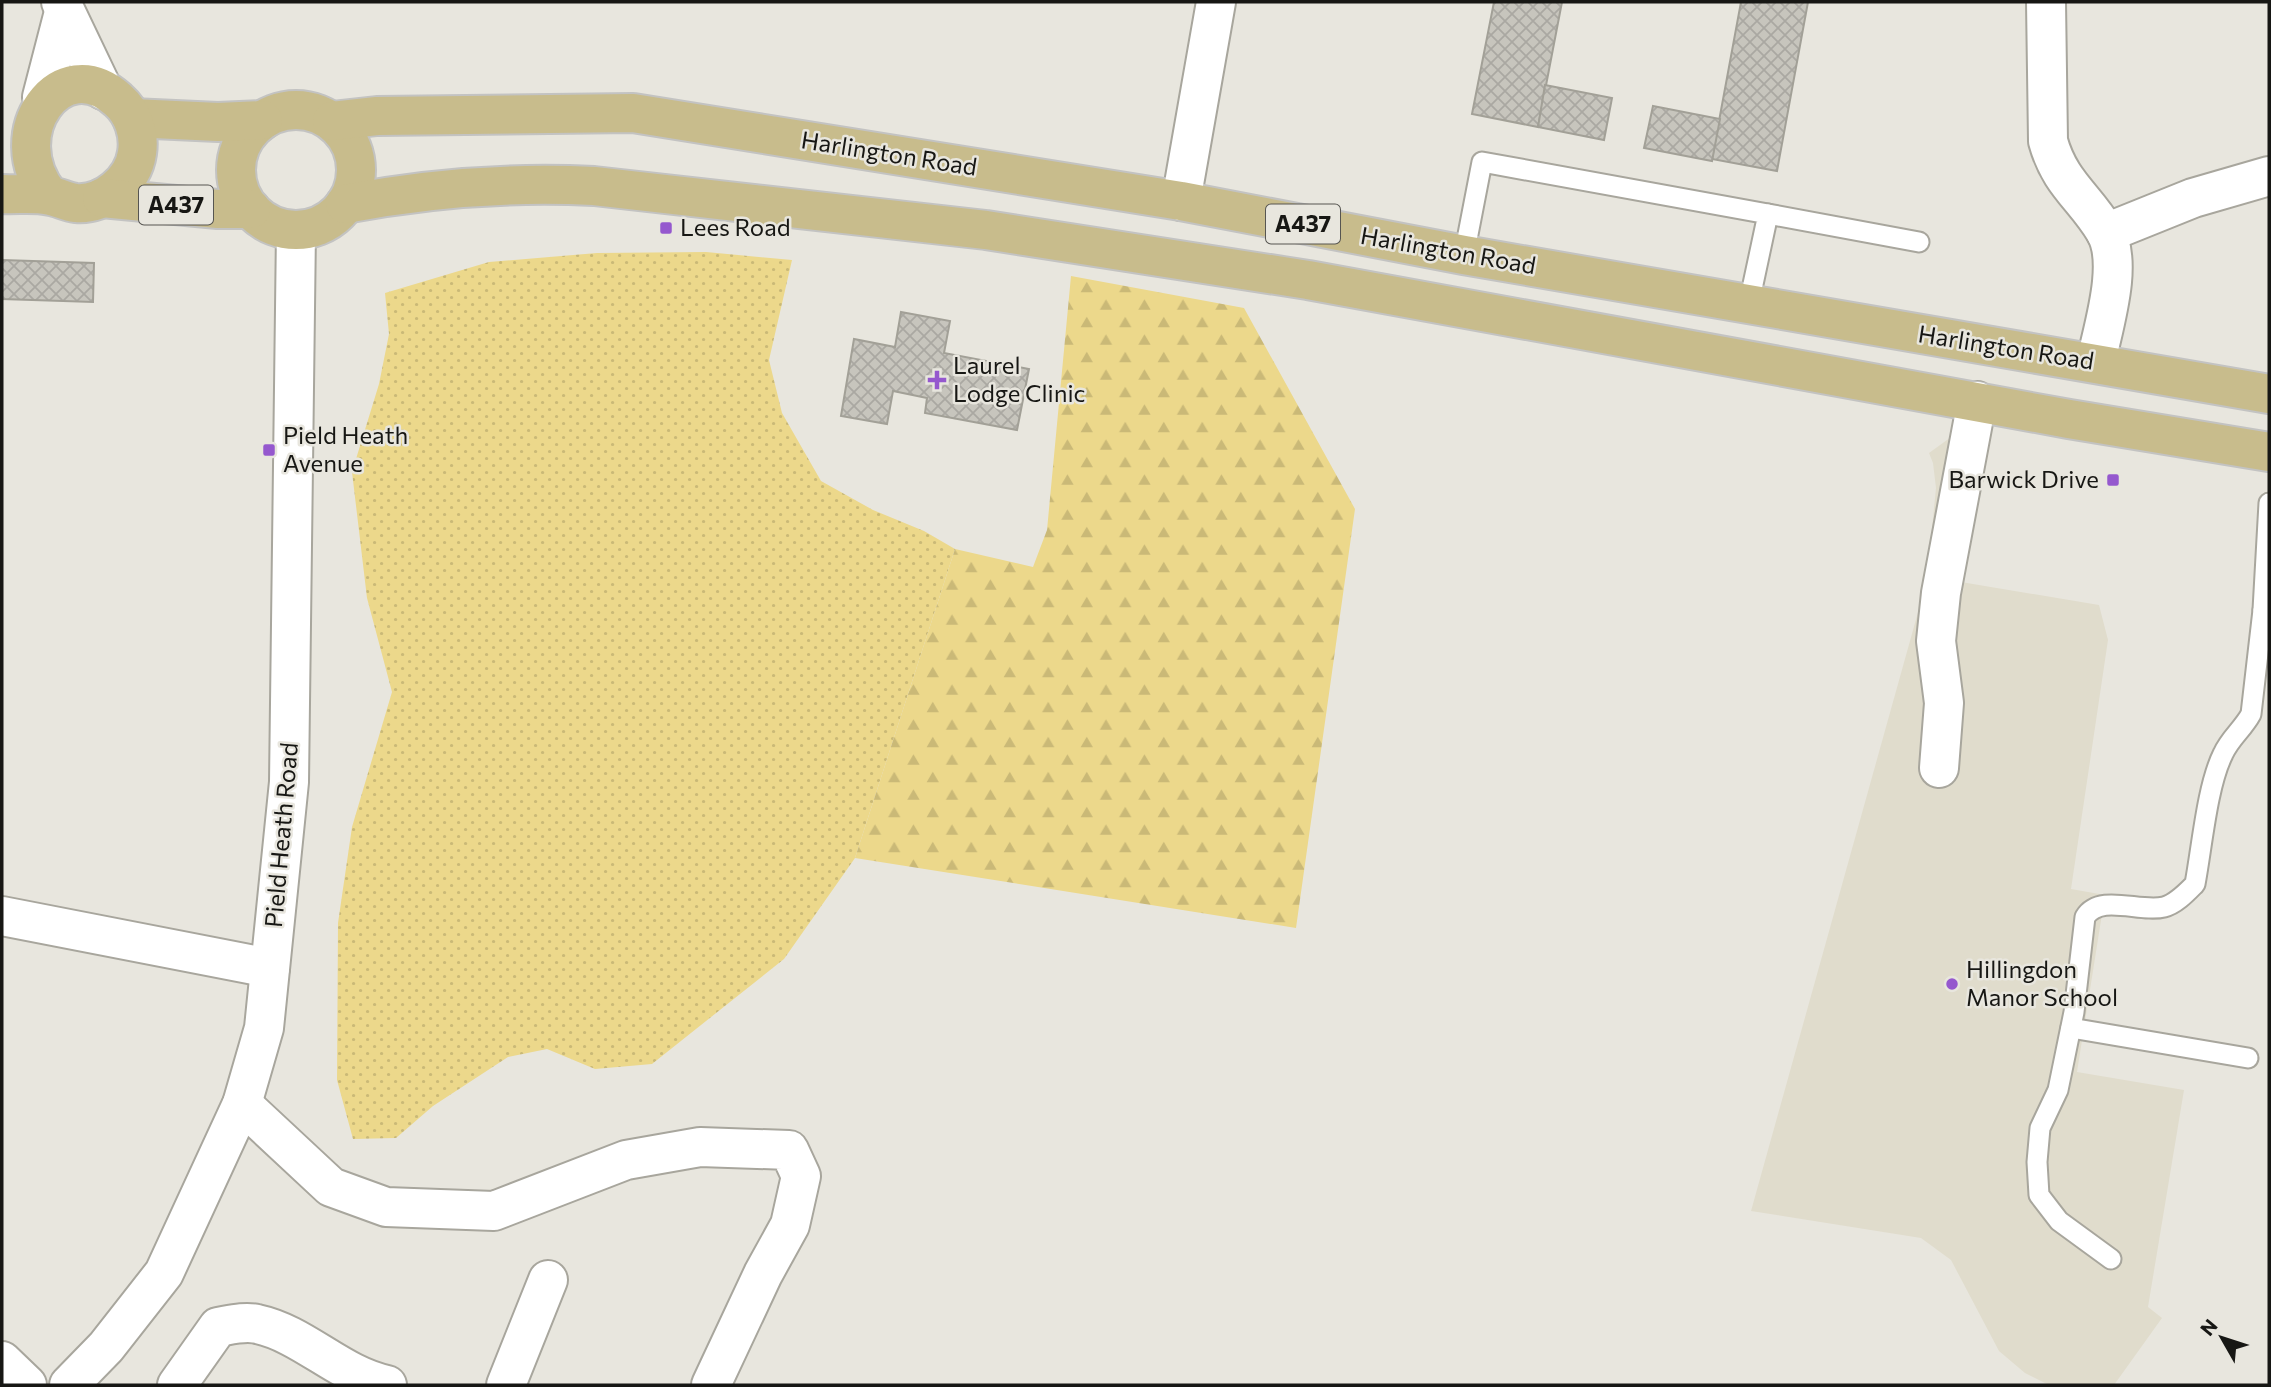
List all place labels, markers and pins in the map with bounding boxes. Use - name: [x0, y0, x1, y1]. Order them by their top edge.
- place label: Lees Road: [680, 212, 791, 241]
- marker: Lees Road: [658, 220, 674, 236]
- place label: Laurel Lodge Clinic: [953, 350, 1085, 407]
- marker: Laurel Lodge Clinic: [927, 370, 947, 390]
- place label: Pield Heath Avenue: [283, 420, 408, 477]
- marker: Pield Heath Avenue: [261, 442, 277, 458]
- place label: Barwick Drive: [1949, 464, 2099, 493]
- marker: Barwick Drive: [2105, 472, 2121, 488]
- place label: Hillingdon Manor School: [1966, 954, 2118, 1011]
- marker: Hillingdon Manor School: [1944, 976, 1960, 992]

